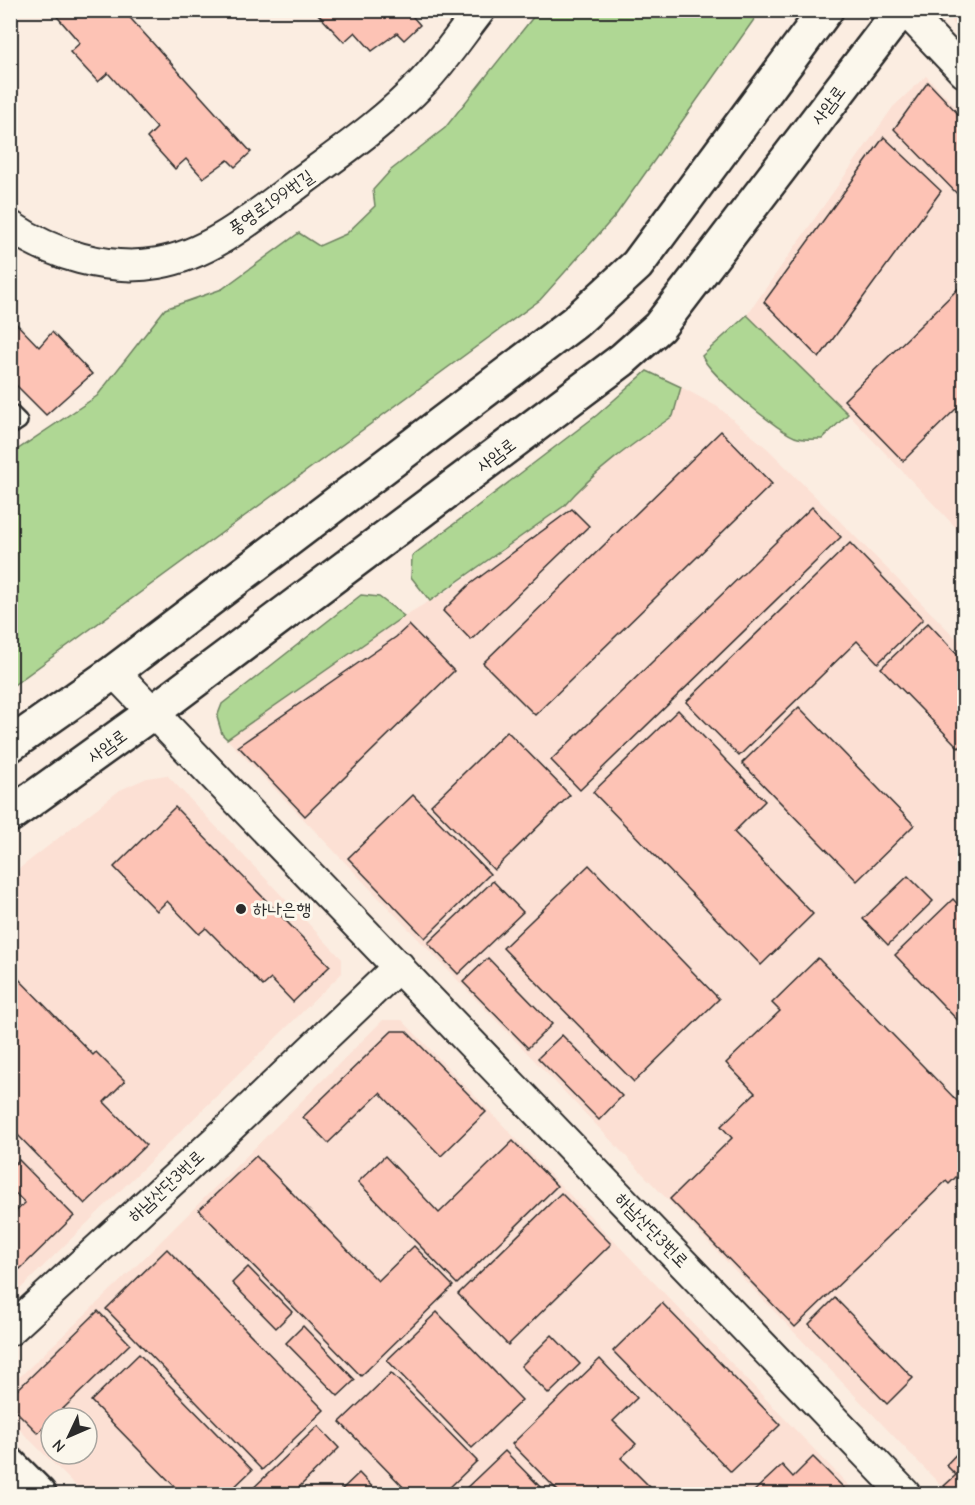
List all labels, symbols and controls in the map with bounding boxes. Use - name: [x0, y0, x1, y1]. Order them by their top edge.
- street label: 사암로: [807, 82, 850, 129]
- street label: 풍영로199번길: [225, 165, 318, 239]
- street label: 사암로: [473, 434, 520, 477]
- street label: 사암로: [84, 725, 131, 768]
- place label: 하나은행: [253, 899, 311, 920]
- marker: 하나은행: [234, 902, 248, 916]
- street label: 하남산단3번로: [124, 1146, 209, 1227]
- street label: 하남산단3번로: [611, 1189, 693, 1272]
- north arrow: [39, 1406, 99, 1466]
- text: N: [49, 1436, 69, 1456]

